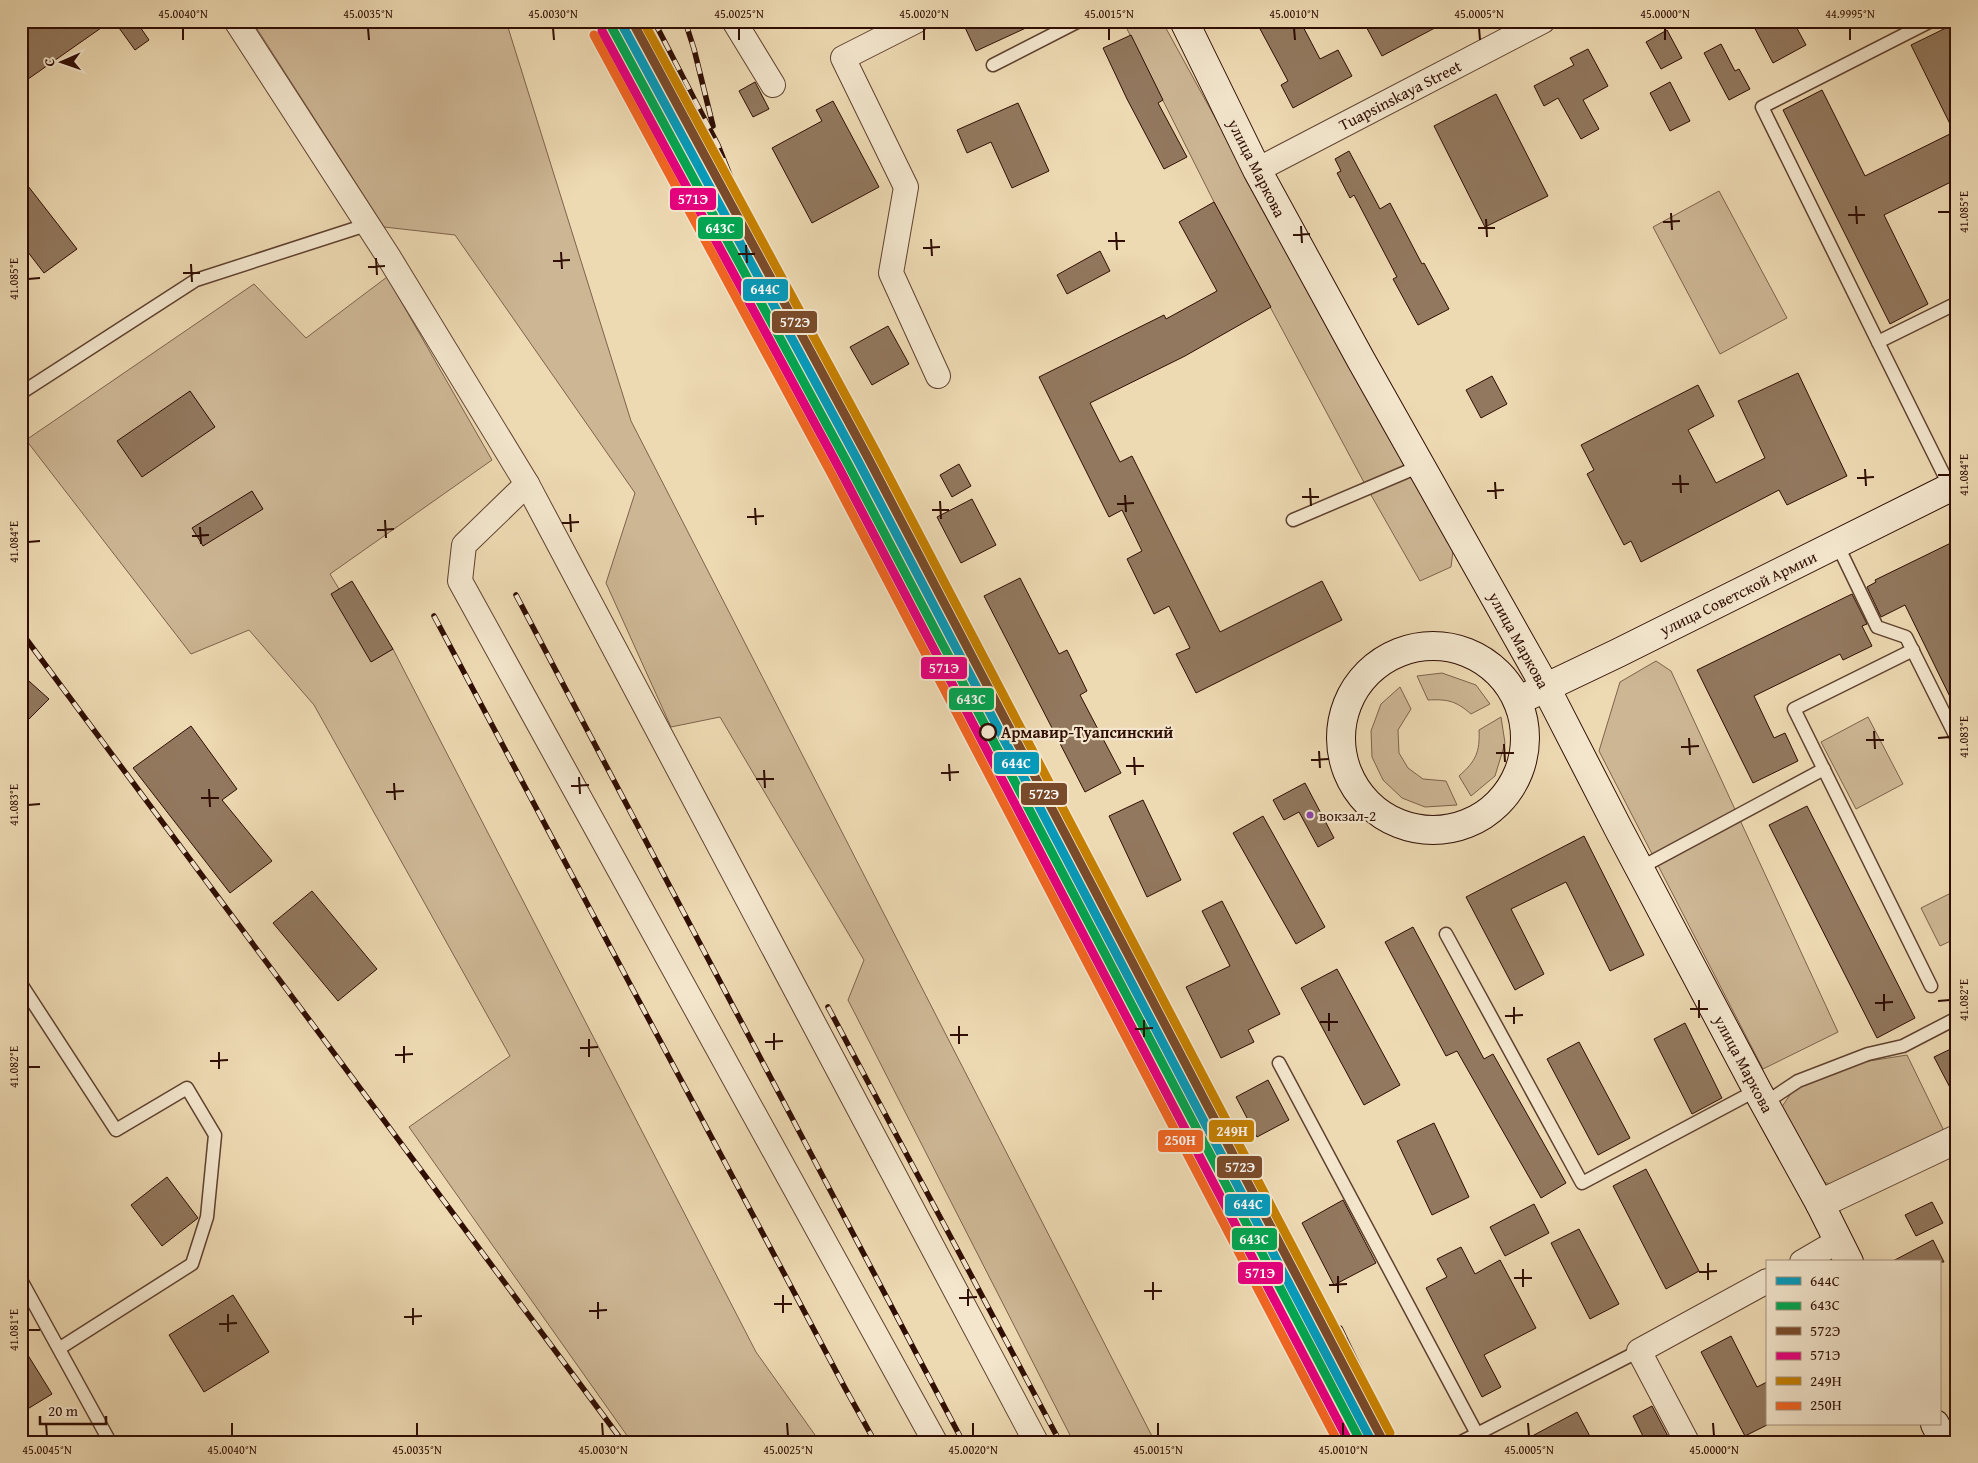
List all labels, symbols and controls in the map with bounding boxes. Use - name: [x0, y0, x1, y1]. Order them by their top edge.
- text: 45.0040°N: [158, 5, 208, 22]
- text: 45.0035°N: [343, 5, 393, 22]
- text: 45.0030°N: [528, 5, 578, 22]
- text: 45.0025°N: [714, 5, 764, 22]
- text: 45.0020°N: [899, 5, 949, 22]
- text: 45.0015°N: [1084, 5, 1134, 22]
- text: 45.0010°N: [1269, 5, 1319, 22]
- text: 45.0005°N: [1454, 5, 1504, 22]
- text: 45.0000°N: [1640, 5, 1690, 22]
- text: 44.9995°N: [1825, 5, 1875, 22]
- north arrow: [38, 38, 88, 88]
- street label: Tuapsinskaya Street: [1334, 54, 1466, 136]
- text: С: [39, 58, 59, 67]
- street label: улица Маркова: [1221, 114, 1292, 222]
- line badge: 571Э: [669, 187, 717, 211]
- text: 571Э: [678, 189, 709, 209]
- text: 41.085°E: [1955, 191, 1972, 233]
- line badge: 643С: [697, 216, 744, 240]
- text: 643С: [705, 218, 735, 238]
- text: 41.085°E: [5, 258, 22, 300]
- line badge: 644С: [742, 278, 789, 302]
- text: 644С: [750, 279, 780, 299]
- line badge: 572Э: [771, 310, 818, 334]
- text: 572Э: [780, 312, 811, 332]
- text: 41.084°E: [1955, 454, 1972, 496]
- text: 41.084°E: [5, 521, 22, 563]
- street label: улица Советской Армии: [1655, 544, 1821, 642]
- street label: улица Маркова: [1482, 586, 1556, 693]
- line badge: 571Э: [920, 656, 968, 680]
- text: 571Э: [929, 658, 960, 678]
- line badge: 643С: [948, 687, 995, 711]
- text: 643С: [956, 689, 986, 709]
- text: 41.083°E: [1955, 716, 1972, 758]
- place label: Армавир-Туапсинский: [1001, 720, 1173, 744]
- marker: Армавир-Туапсинский: [979, 723, 997, 741]
- line badge: 644С: [993, 751, 1040, 775]
- text: 644С: [1001, 753, 1031, 773]
- line badge: 572Э: [1020, 782, 1068, 806]
- text: 41.083°E: [5, 784, 22, 826]
- text: 572Э: [1029, 784, 1060, 804]
- place label: вокзал-2: [1319, 805, 1376, 826]
- marker: вокзал-2: [1305, 810, 1315, 820]
- text: 41.082°E: [1955, 979, 1972, 1021]
- street label: улица Маркова: [1708, 1010, 1780, 1117]
- text: 41.082°E: [5, 1046, 22, 1088]
- line badge: 249Н: [1208, 1119, 1255, 1143]
- text: 249Н: [1216, 1121, 1248, 1141]
- line badge: 250Н: [1157, 1129, 1204, 1153]
- text: 250Н: [1164, 1130, 1196, 1150]
- line badge: 572Э: [1216, 1155, 1263, 1179]
- text: 572Э: [1225, 1157, 1256, 1177]
- line badge: 644С: [1224, 1193, 1271, 1217]
- text: 644С: [1233, 1194, 1263, 1214]
- line badge: 643С: [1231, 1227, 1278, 1251]
- text: 643С: [1239, 1229, 1269, 1249]
- legend: [1766, 1260, 1940, 1426]
- line badge: 571Э: [1237, 1261, 1284, 1285]
- text: 571Э: [1245, 1263, 1276, 1283]
- text: 644С: [1810, 1270, 1840, 1291]
- text: 643С: [1810, 1294, 1840, 1315]
- text: 41.081°E: [5, 1309, 22, 1351]
- text: 572Э: [1810, 1320, 1840, 1341]
- text: 571Э: [1810, 1344, 1840, 1365]
- text: 249Н: [1810, 1370, 1842, 1391]
- scale bar: [40, 1393, 106, 1425]
- text: 250Н: [1810, 1394, 1842, 1415]
- text: 20 m: [48, 1400, 79, 1421]
- text: 45.0045°N: [22, 1441, 72, 1458]
- text: 45.0040°N: [207, 1441, 257, 1458]
- text: 45.0035°N: [392, 1441, 442, 1458]
- text: 45.0030°N: [578, 1441, 628, 1458]
- text: 45.0025°N: [763, 1441, 813, 1458]
- text: 45.0020°N: [948, 1441, 998, 1458]
- text: 45.0015°N: [1133, 1441, 1183, 1458]
- text: 45.0010°N: [1318, 1441, 1368, 1458]
- text: 45.0005°N: [1504, 1441, 1554, 1458]
- text: 45.0000°N: [1689, 1441, 1739, 1458]

